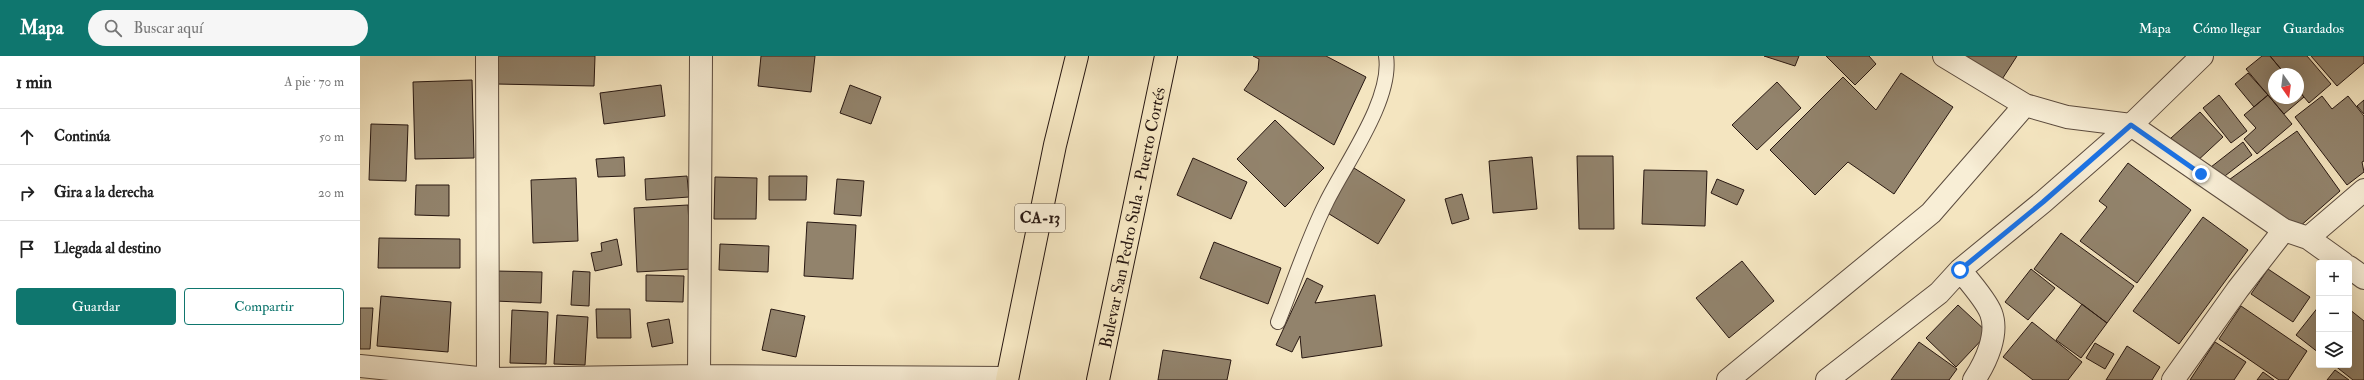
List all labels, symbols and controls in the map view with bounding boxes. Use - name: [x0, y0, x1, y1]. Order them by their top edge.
- search box: [88, 10, 368, 46]
- text: Mapa: [20, 16, 64, 40]
- icon: search: [102, 17, 124, 39]
- text: Buscar aquí: [134, 19, 203, 38]
- text: Mapa: [2139, 20, 2171, 37]
- text: Cómo llegar: [2193, 20, 2261, 37]
- text: Guardados: [2283, 20, 2344, 37]
- north arrow: [2268, 68, 2304, 104]
- text: 1 min: [16, 72, 52, 93]
- text: A pie · 70 m: [284, 74, 344, 90]
- street label: Bulevar San Pedro Sula - Puerto Cortés: [1094, 85, 1170, 350]
- icon: ahead: [16, 126, 38, 148]
- text: Continúa: [54, 127, 110, 146]
- text: 50 m: [319, 129, 344, 145]
- route end: [2192, 165, 2210, 183]
- icon: right: [16, 182, 38, 204]
- text: Gira a la derecha: [54, 183, 154, 202]
- text: 20 m: [318, 185, 344, 201]
- road number: CA-13: [1015, 204, 1065, 232]
- icon: arrive: [16, 238, 38, 260]
- text: Llegada al destino: [54, 239, 161, 258]
- map controls: [2316, 260, 2352, 368]
- button: +: [2316, 260, 2352, 296]
- route start: [1951, 261, 1969, 279]
- button: Guardar: [16, 288, 176, 325]
- button: Compartir: [184, 288, 344, 325]
- button: −: [2316, 296, 2352, 332]
- button: layers: [2316, 332, 2352, 368]

